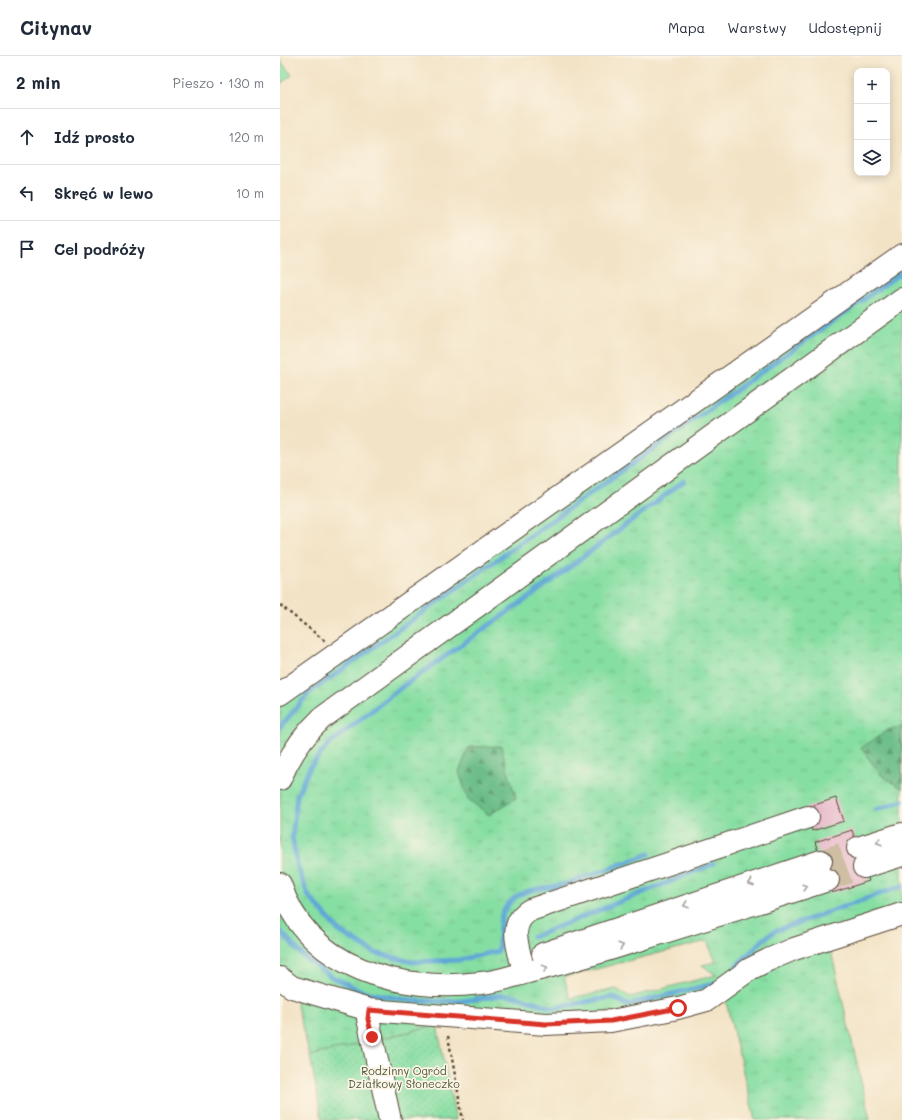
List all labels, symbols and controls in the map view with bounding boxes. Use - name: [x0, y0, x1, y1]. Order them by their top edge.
- text: Citynav: [20, 15, 92, 40]
- text: Mapa: [668, 18, 705, 37]
- text: Warstwy: [727, 18, 786, 37]
- text: Udostępnij: [808, 18, 882, 37]
- map controls: [854, 68, 890, 176]
- button: +: [854, 68, 890, 104]
- text: 2 min: [16, 71, 61, 93]
- text: Pieszo · 130 m: [173, 74, 264, 91]
- button: −: [854, 104, 890, 140]
- icon: ahead: [16, 126, 38, 148]
- text: Idź prosto: [54, 127, 135, 147]
- text: 120 m: [228, 128, 264, 145]
- button: layers: [854, 140, 890, 176]
- icon: left: [16, 182, 38, 204]
- text: Skręć w lewo: [54, 183, 153, 203]
- text: 10 m: [236, 184, 264, 201]
- icon: arrive: [16, 238, 38, 260]
- text: Cel podróży: [54, 239, 145, 259]
- one-way arrow: [876, 837, 883, 845]
- one-way arrow: [747, 879, 754, 887]
- one-way arrow: [802, 883, 809, 892]
- one-way arrow: [683, 900, 690, 909]
- one-way arrow: [617, 942, 624, 951]
- one-way arrow: [542, 964, 549, 973]
- route start: [669, 999, 687, 1017]
- route end: [363, 1028, 381, 1046]
- park label: Rodzinny Ogród Działkowy Słoneczko: [348, 1063, 460, 1091]

